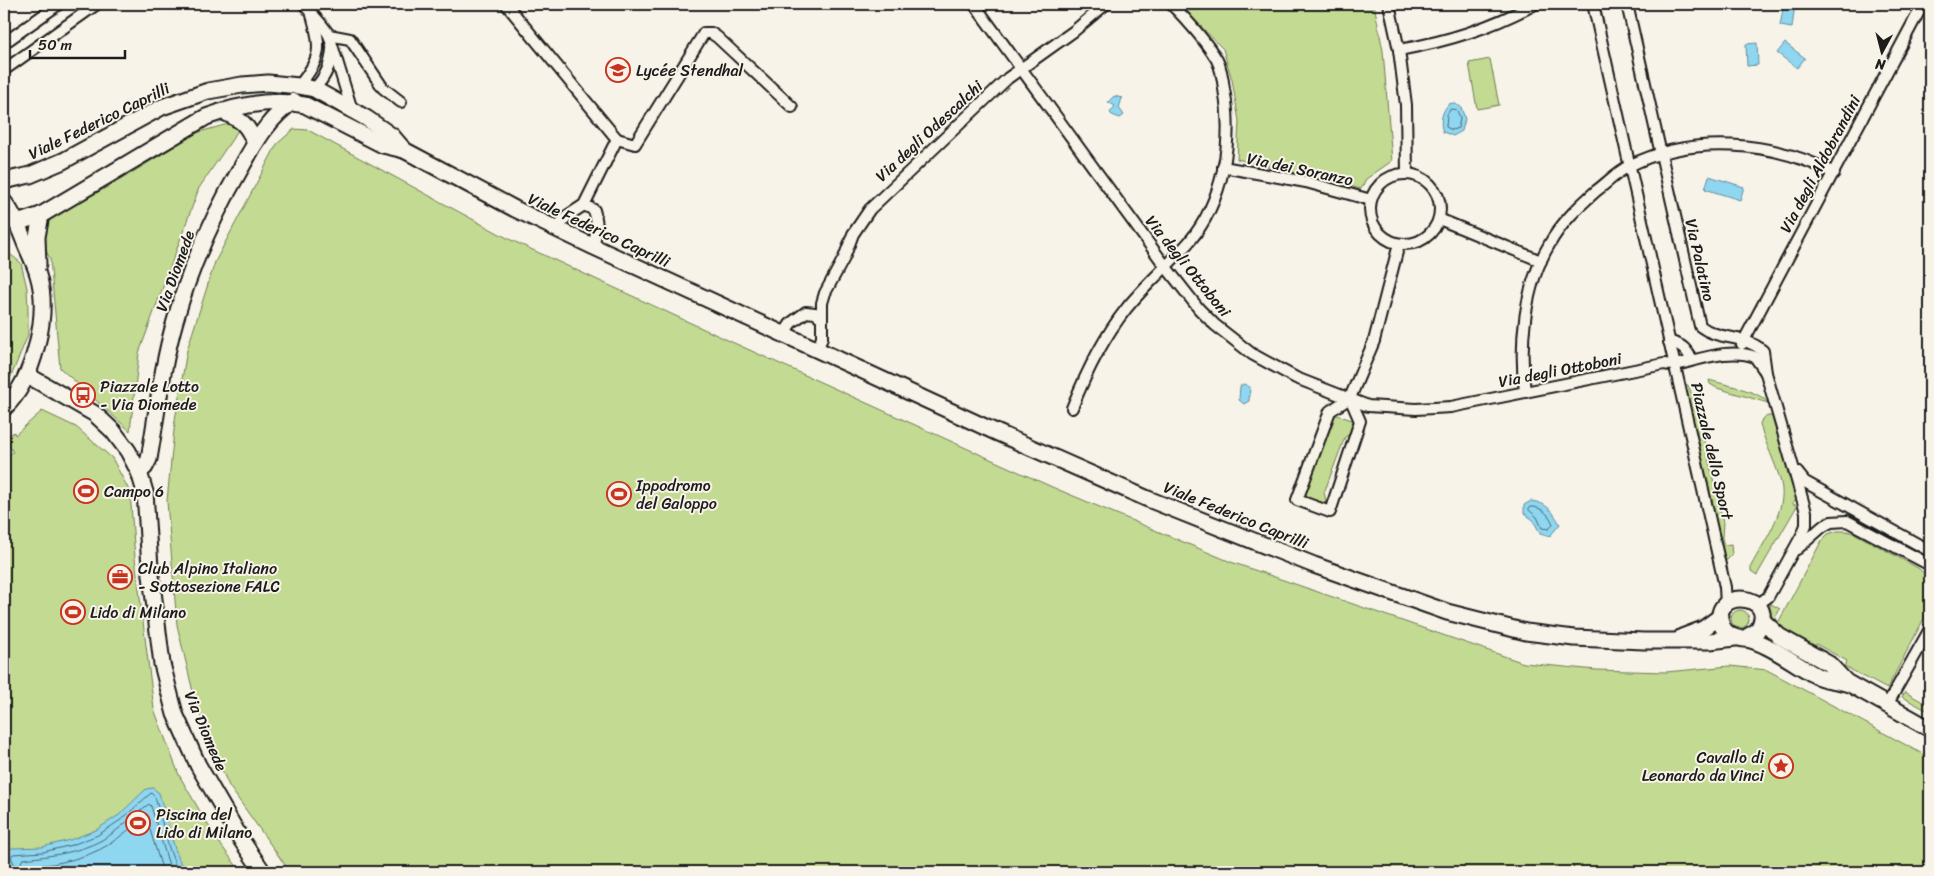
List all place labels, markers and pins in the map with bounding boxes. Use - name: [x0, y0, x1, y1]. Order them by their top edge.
- place label: Lycée Stendhal: [636, 56, 743, 85]
- school or university icon: Lycée Stendhal: [605, 57, 631, 83]
- place label: Piazzale Lotto - Via Diomede: [100, 372, 199, 419]
- bus stop icon: Piazzale Lotto - Via Diomede: [70, 382, 96, 408]
- place label: Ippodromo del Galoppo: [635, 471, 717, 518]
- place label: Campo 6: [104, 477, 164, 506]
- sports icon: Campo 6: [73, 478, 99, 504]
- sports icon: Ippodromo del Galoppo: [606, 481, 632, 507]
- place label: Club Alpino Italiano - Sottosezione FALC: [138, 554, 280, 601]
- office icon: Club Alpino Italiano - Sottosezione FALC: [107, 564, 133, 590]
- place label: Lido di Milano: [90, 598, 186, 627]
- sports icon: Lido di Milano: [60, 599, 86, 625]
- place label: Cavallo di Leonardo da Vinci: [1642, 743, 1765, 790]
- place icon: Cavallo di Leonardo da Vinci: [1768, 753, 1794, 779]
- place label: Piscina del Lido di Milano: [156, 800, 252, 847]
- sports icon: Piscina del Lido di Milano: [125, 810, 151, 836]

